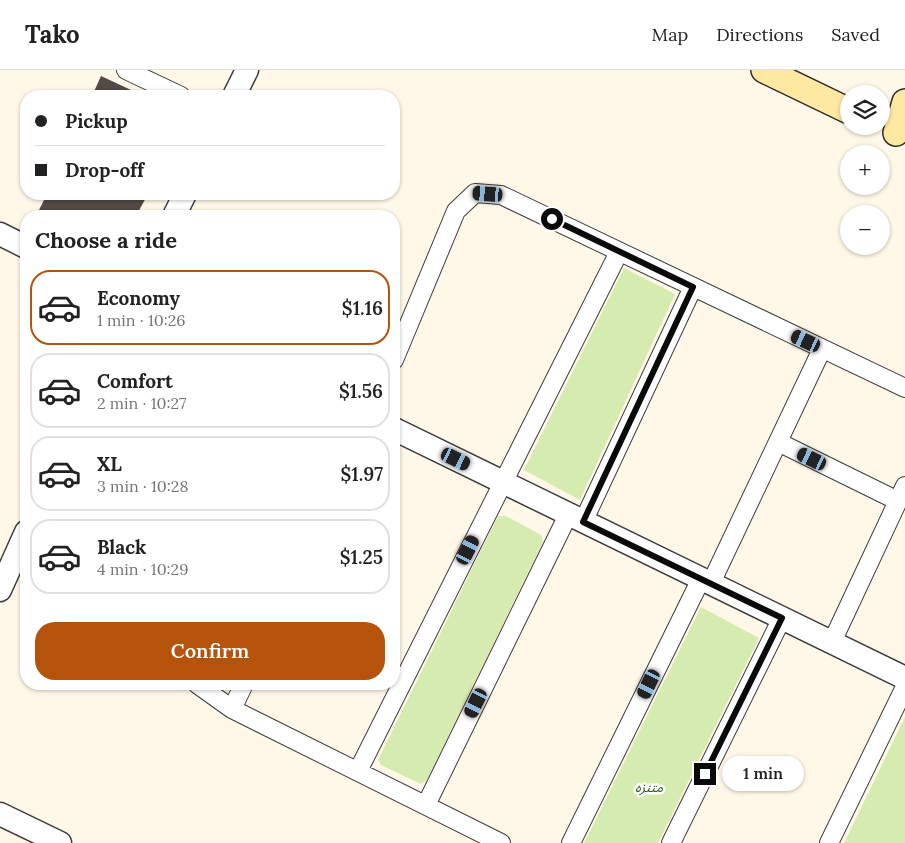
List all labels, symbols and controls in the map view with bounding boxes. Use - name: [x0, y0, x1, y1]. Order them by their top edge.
- text: Tako: [25, 19, 80, 50]
- text: Map: [652, 23, 688, 46]
- text: Directions: [716, 23, 803, 46]
- text: Saved: [831, 23, 880, 46]
- map controls: [840, 85, 890, 255]
- button: layers: [840, 85, 890, 135]
- text: Pickup: [65, 109, 128, 133]
- button: +: [840, 145, 890, 195]
- text: Drop-off: [65, 158, 144, 182]
- car: [472, 185, 503, 203]
- button: −: [840, 205, 890, 255]
- route start: [541, 208, 563, 230]
- text: Choose a ride: [35, 226, 177, 254]
- icon: car: [37, 285, 82, 330]
- text: Economy: [97, 286, 180, 310]
- text: $1.16: [342, 296, 383, 320]
- text: 1 min · 10:26: [97, 310, 186, 330]
- car: [789, 328, 822, 354]
- icon: car: [37, 368, 82, 413]
- text: Comfort: [97, 369, 173, 393]
- text: $1.56: [339, 379, 383, 403]
- text: 2 min · 10:27: [97, 393, 186, 413]
- car: [439, 446, 472, 472]
- car: [795, 446, 828, 472]
- icon: car: [37, 451, 82, 496]
- text: XL: [97, 452, 122, 476]
- text: $1.97: [341, 462, 383, 486]
- text: 3 min · 10:28: [97, 476, 188, 496]
- car: [454, 533, 481, 567]
- icon: car: [37, 534, 82, 579]
- text: Black: [97, 535, 146, 559]
- text: $1.25: [340, 545, 383, 569]
- text: 4 min · 10:29: [97, 559, 188, 579]
- button: Confirm: [35, 622, 385, 680]
- car: [635, 667, 662, 701]
- car: [462, 686, 489, 720]
- callout: 1 min: [722, 756, 805, 792]
- route end: [694, 763, 716, 785]
- text: 1 min: [743, 763, 783, 783]
- park label: متنزه: [635, 778, 664, 796]

